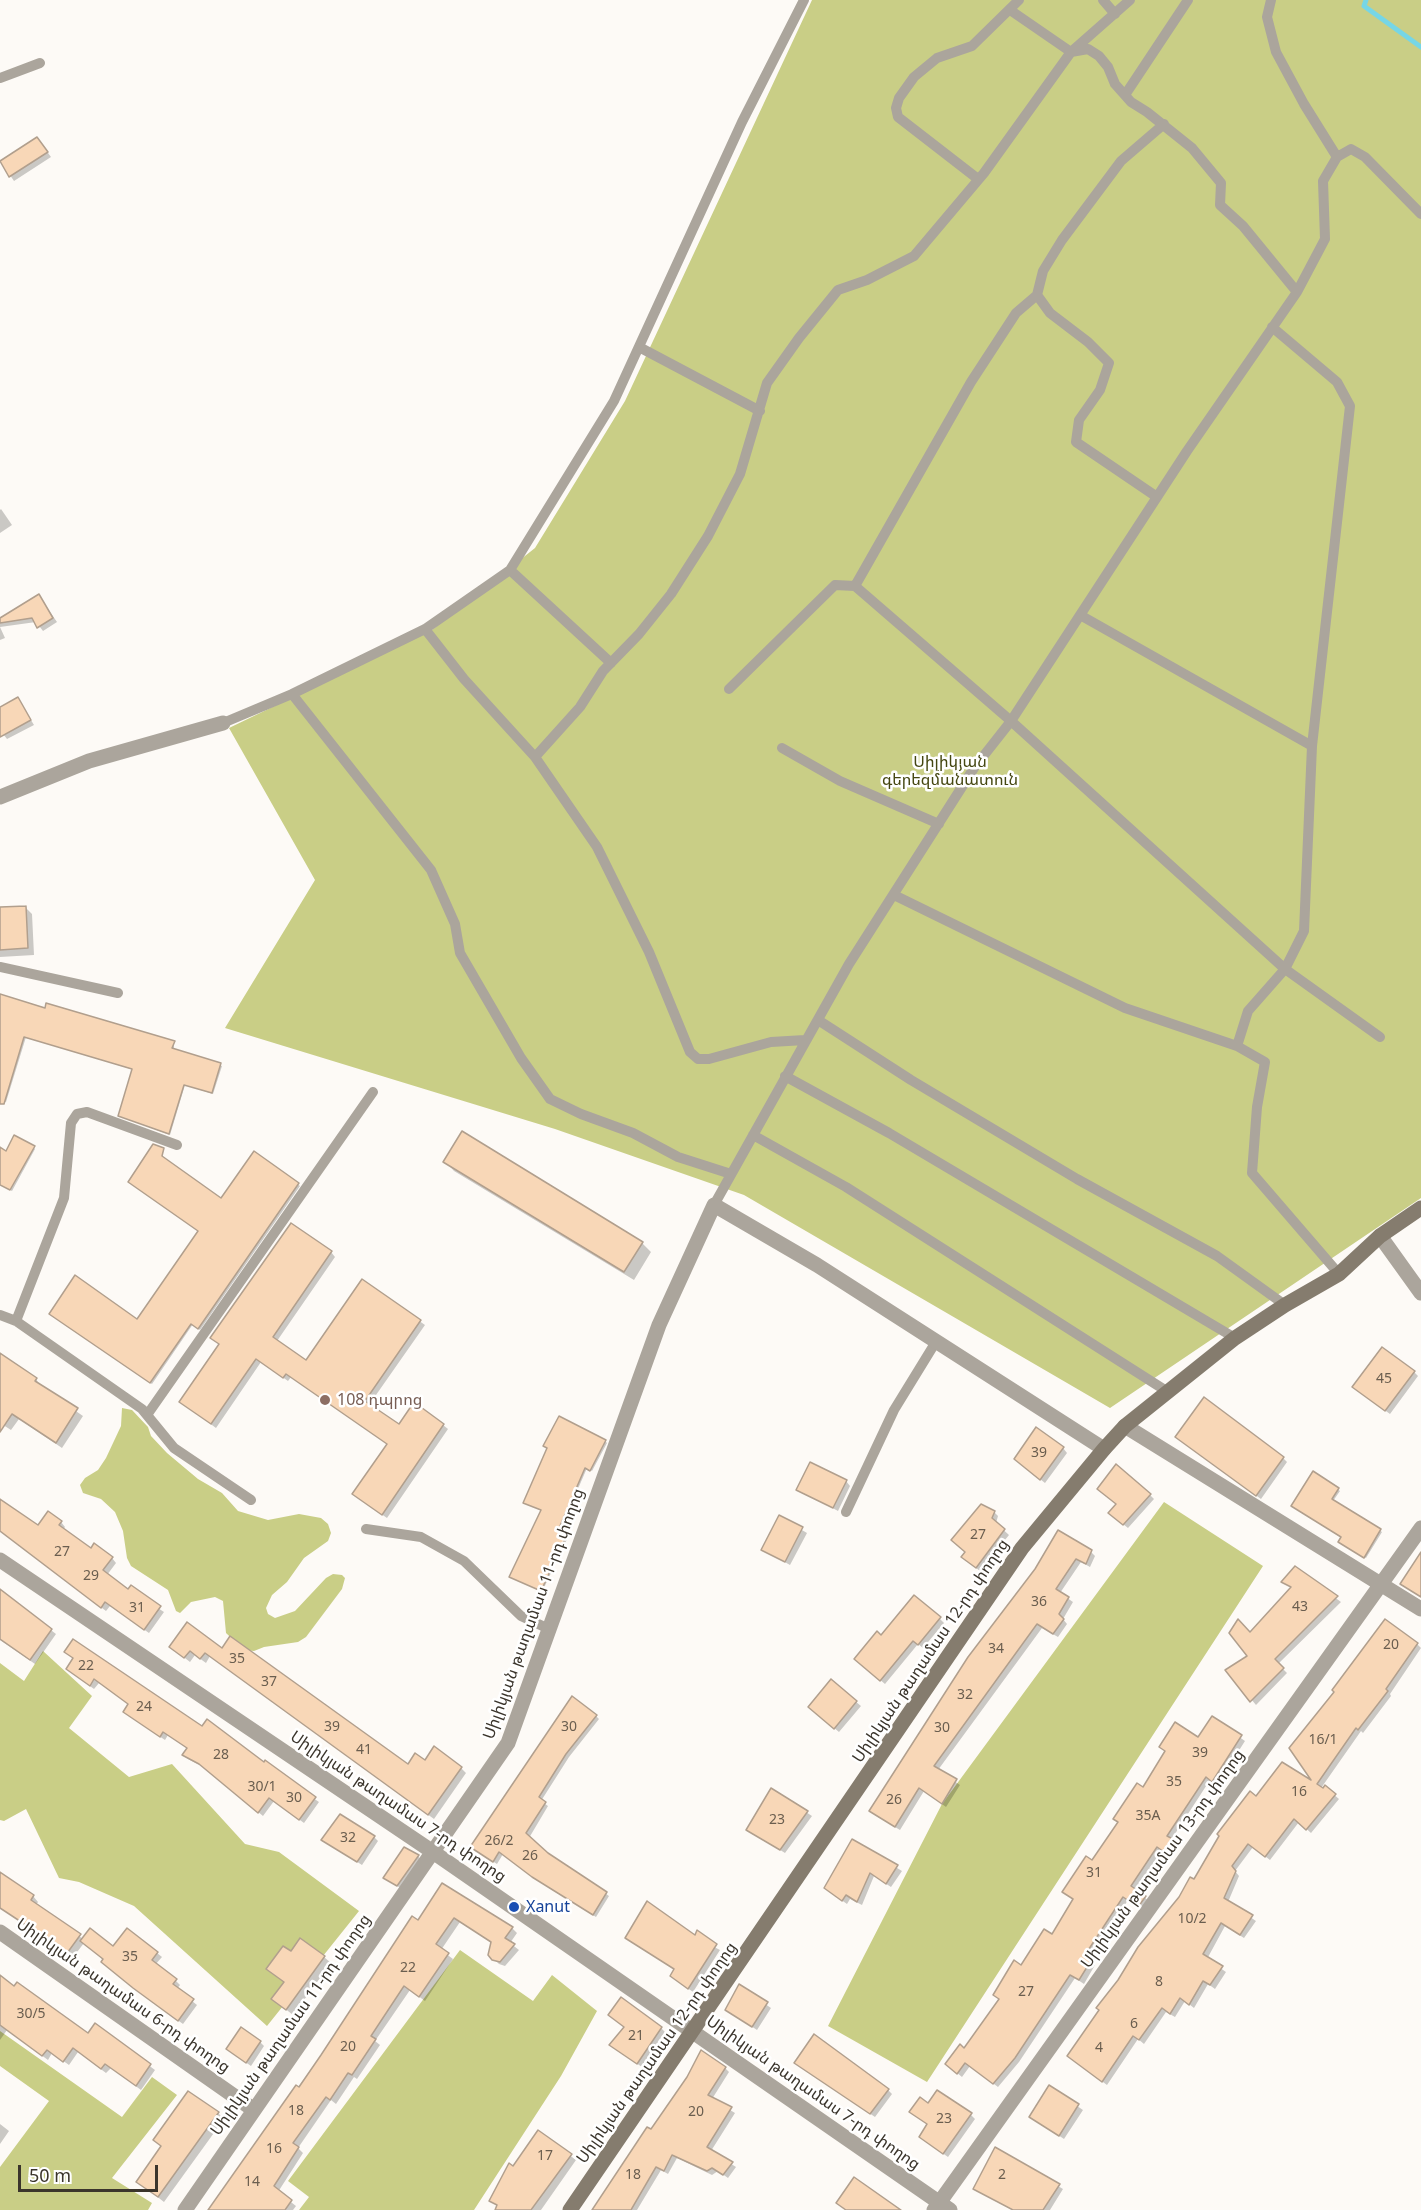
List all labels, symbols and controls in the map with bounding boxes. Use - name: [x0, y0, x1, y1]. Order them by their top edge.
- park label: Սիլիկյան գերեզմանատուն: [882, 752, 1018, 790]
- house number: 45: [1376, 1371, 1392, 1387]
- place label: 108 դպրոց: [337, 1390, 422, 1410]
- marker: 108 դպրոց: [318, 1393, 332, 1407]
- house number: 39: [1031, 1445, 1047, 1461]
- street label: Սիլիկյան թաղամաս 11-րդ փողոց: [480, 1486, 588, 1742]
- house number: 27: [970, 1527, 986, 1543]
- street label: Սիլիկյան թաղամաս 12-րդ փողոց: [849, 1536, 1013, 1766]
- house number: 27: [54, 1544, 70, 1560]
- house number: 29: [83, 1568, 99, 1584]
- house number: 36: [1031, 1594, 1047, 1610]
- house number: 43: [1292, 1599, 1308, 1615]
- house number: 31: [129, 1600, 145, 1616]
- house number: 20: [1383, 1637, 1399, 1653]
- house number: 34: [988, 1641, 1004, 1657]
- house number: 35: [229, 1651, 245, 1667]
- house number: 22: [78, 1658, 94, 1674]
- house number: 37: [261, 1674, 277, 1690]
- house number: 32: [957, 1687, 973, 1703]
- house number: 24: [136, 1699, 152, 1715]
- house number: 39: [324, 1719, 340, 1735]
- house number: 30: [561, 1719, 577, 1735]
- house number: 30: [934, 1720, 950, 1736]
- street label: Սիլիկյան թաղամաս 7-րդ փողոց: [286, 1727, 510, 1887]
- house number: 16/1: [1308, 1732, 1338, 1748]
- house number: 41: [356, 1742, 372, 1758]
- house number: 39: [1192, 1745, 1208, 1761]
- street label: Սիլիկյան թաղամաս 13-րդ փողոց: [1077, 1746, 1249, 1972]
- house number: 28: [213, 1747, 229, 1763]
- house number: 35: [1166, 1774, 1182, 1790]
- house number: 30/1: [247, 1779, 277, 1795]
- house number: 16: [1291, 1784, 1307, 1800]
- house number: 30: [286, 1790, 302, 1806]
- house number: 26: [886, 1792, 902, 1808]
- house number: 35A: [1136, 1808, 1160, 1824]
- house number: 23: [769, 1812, 785, 1828]
- house number: 32: [340, 1830, 356, 1846]
- house number: 26/2: [484, 1833, 514, 1849]
- house number: 26: [522, 1848, 538, 1864]
- house number: 31: [1086, 1865, 1102, 1881]
- place label: Xanut: [526, 1897, 570, 1917]
- marker: Xanut: [507, 1900, 521, 1914]
- street label: Սիլիկյան թաղամաս 11-րդ փողոց: [207, 1911, 375, 2139]
- house number: 10/2: [1177, 1911, 1207, 1927]
- street label: Սիլիկյան թաղամաս 6-րդ փողոց: [12, 1915, 234, 2077]
- street label: Սիլիկյան թաղամաս 12-րդ փողոց: [573, 1939, 741, 2167]
- house number: 35: [122, 1949, 138, 1965]
- house number: 22: [400, 1960, 416, 1976]
- house number: 8: [1155, 1974, 1163, 1990]
- house number: 27: [1018, 1984, 1034, 2000]
- house number: 30/5: [16, 2006, 46, 2022]
- street label: Սիլիկյան թաղամաս 7-րդ փողոց: [702, 2012, 924, 2174]
- house number: 6: [1130, 2016, 1138, 2032]
- house number: 21: [628, 2028, 644, 2044]
- house number: 20: [340, 2039, 356, 2055]
- house number: 4: [1095, 2040, 1103, 2056]
- house number: 18: [288, 2103, 304, 2119]
- house number: 20: [688, 2104, 704, 2120]
- house number: 23: [936, 2111, 952, 2127]
- house number: 16: [266, 2141, 282, 2157]
- house number: 17: [537, 2148, 553, 2164]
- scale bar: [21, 2153, 160, 2191]
- text: 50 m: [29, 2163, 71, 2187]
- house number: 18: [625, 2167, 641, 2183]
- house number: 2: [998, 2167, 1006, 2183]
- house number: 14: [244, 2174, 260, 2190]

